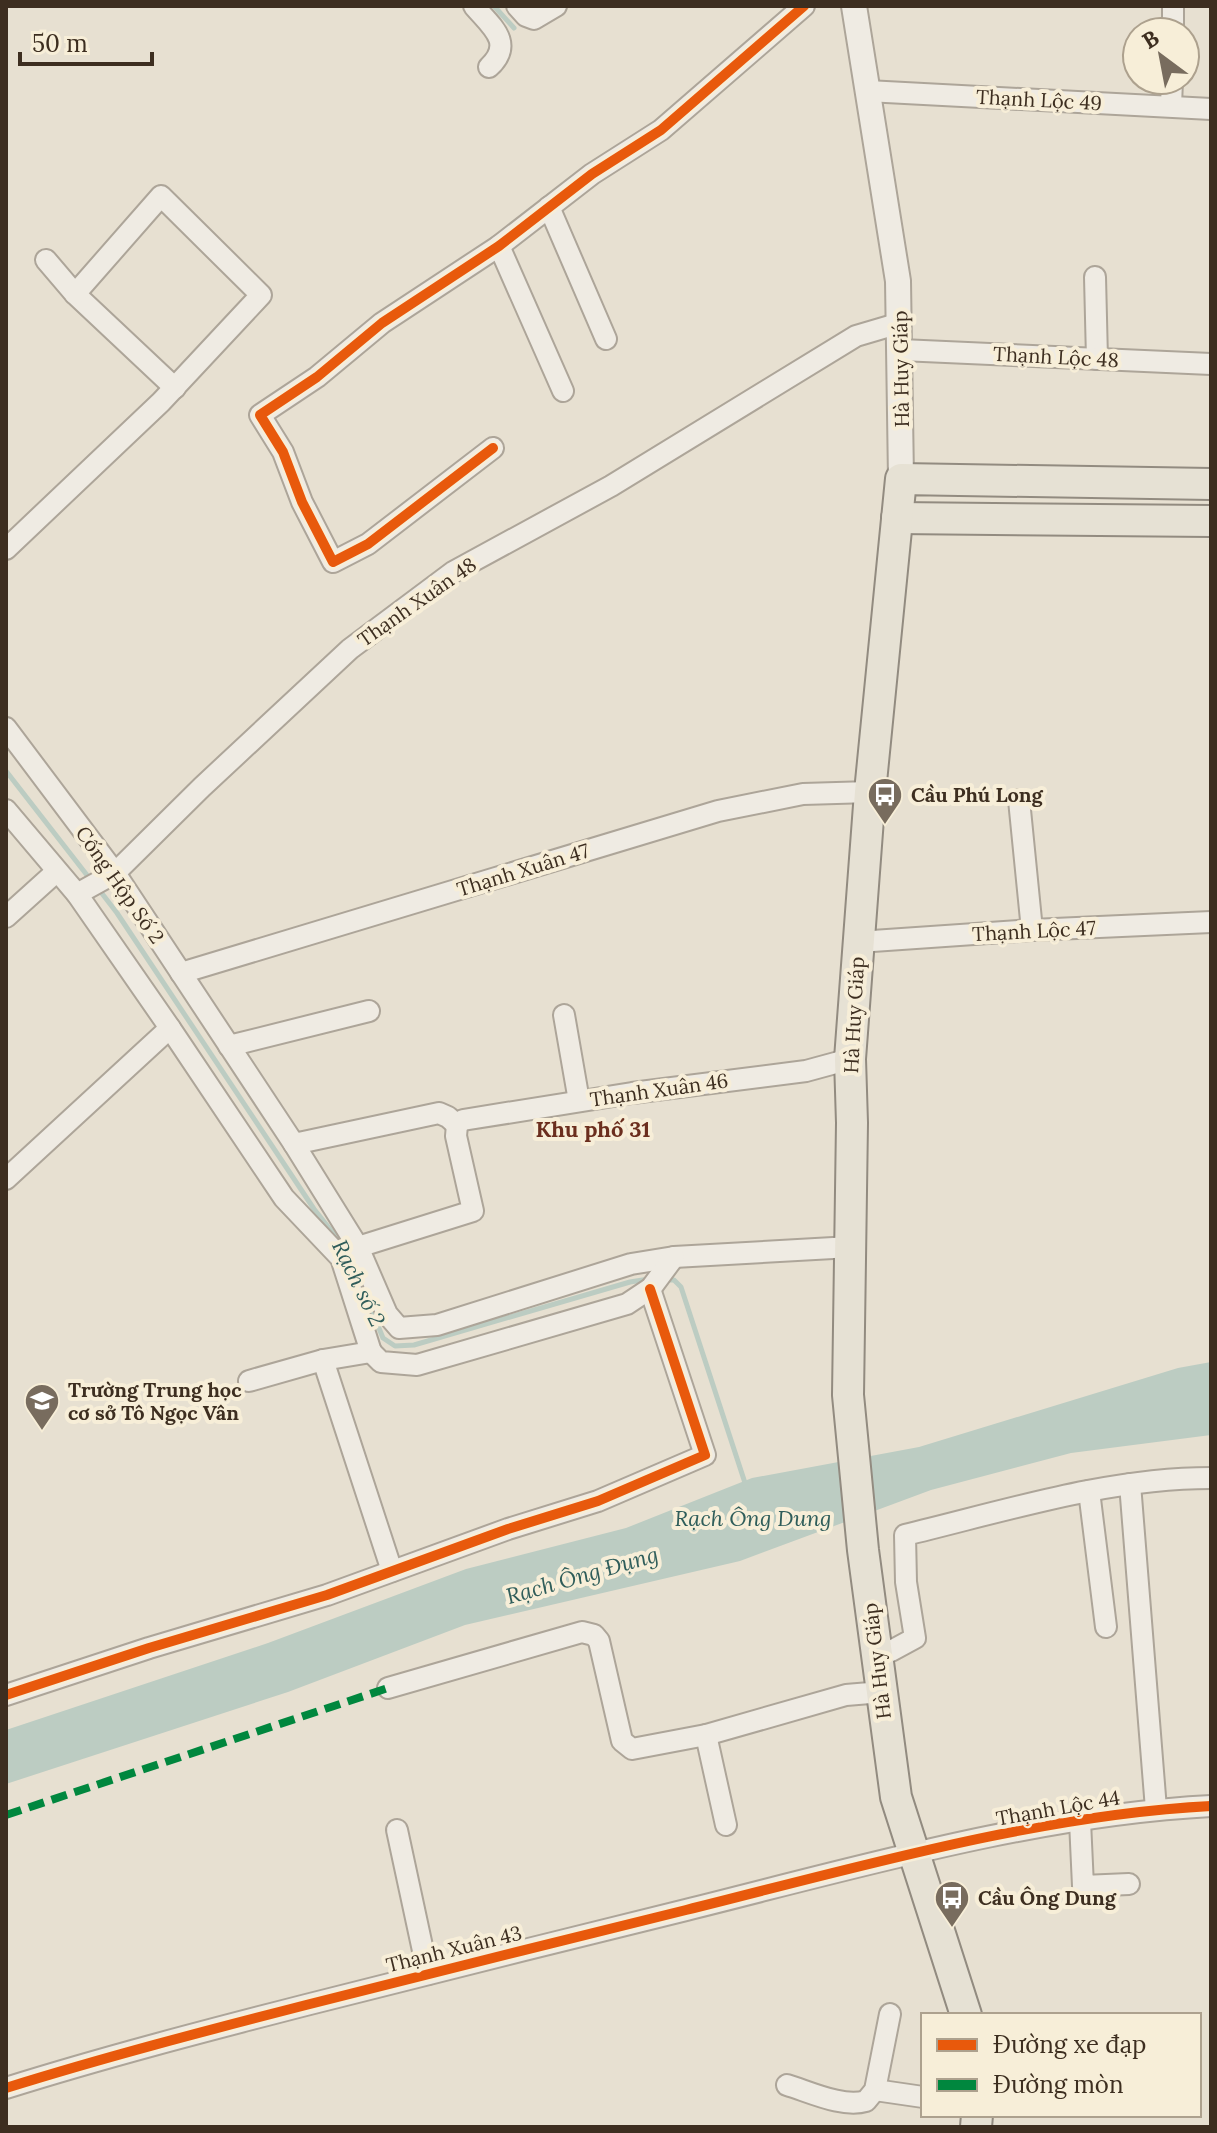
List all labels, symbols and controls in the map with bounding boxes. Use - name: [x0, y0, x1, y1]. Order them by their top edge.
- scale bar: [20, 16, 152, 66]
- north arrow: [1121, 16, 1201, 96]
- text: B: [1137, 23, 1164, 55]
- text: 50 m: [32, 28, 88, 59]
- street label: Thạnh Lộc 49: [975, 84, 1103, 115]
- street label: Hà Huy Giáp: [887, 310, 914, 428]
- street label: Thạnh Lộc 48: [993, 341, 1119, 372]
- street label: Thạnh Xuân 48: [353, 551, 481, 652]
- bus stop icon: Cầu Phú Long: [866, 776, 904, 826]
- place label: Cầu Phú Long: [911, 782, 1044, 807]
- street label: Cống Hộp Số 2: [71, 821, 170, 948]
- street label: Thạnh Xuân 47: [454, 838, 592, 902]
- street label: Thạnh Lộc 47: [972, 915, 1096, 946]
- street label: Hà Huy Giáp: [838, 956, 869, 1074]
- street label: Thạnh Xuân 46: [588, 1067, 730, 1112]
- district label: Khu phố 31: [536, 1115, 651, 1143]
- water label: Rạch số 2: [326, 1235, 392, 1331]
- place label: Trường Trung học cơ sở Tô Ngọc Vân: [68, 1377, 242, 1425]
- school or university icon: Trường Trung học cơ sở Tô Ngọc Vân: [23, 1382, 61, 1432]
- water label: Rạch Ông Dung: [675, 1504, 831, 1532]
- water label: Rạch Ông Đụng: [503, 1540, 661, 1610]
- street label: Hà Huy Giáp: [857, 1601, 896, 1721]
- street label: Thạnh Lộc 44: [994, 1784, 1122, 1831]
- bus stop icon: Cầu Ông Dung: [933, 1879, 971, 1929]
- place label: Cầu Ông Dung: [978, 1885, 1117, 1910]
- street label: Thạnh Xuân 43: [383, 1920, 524, 1977]
- legend: [921, 2013, 1201, 2117]
- text: Đường xe đạp: [993, 2029, 1146, 2060]
- text: Đường mòn: [993, 2069, 1123, 2100]

